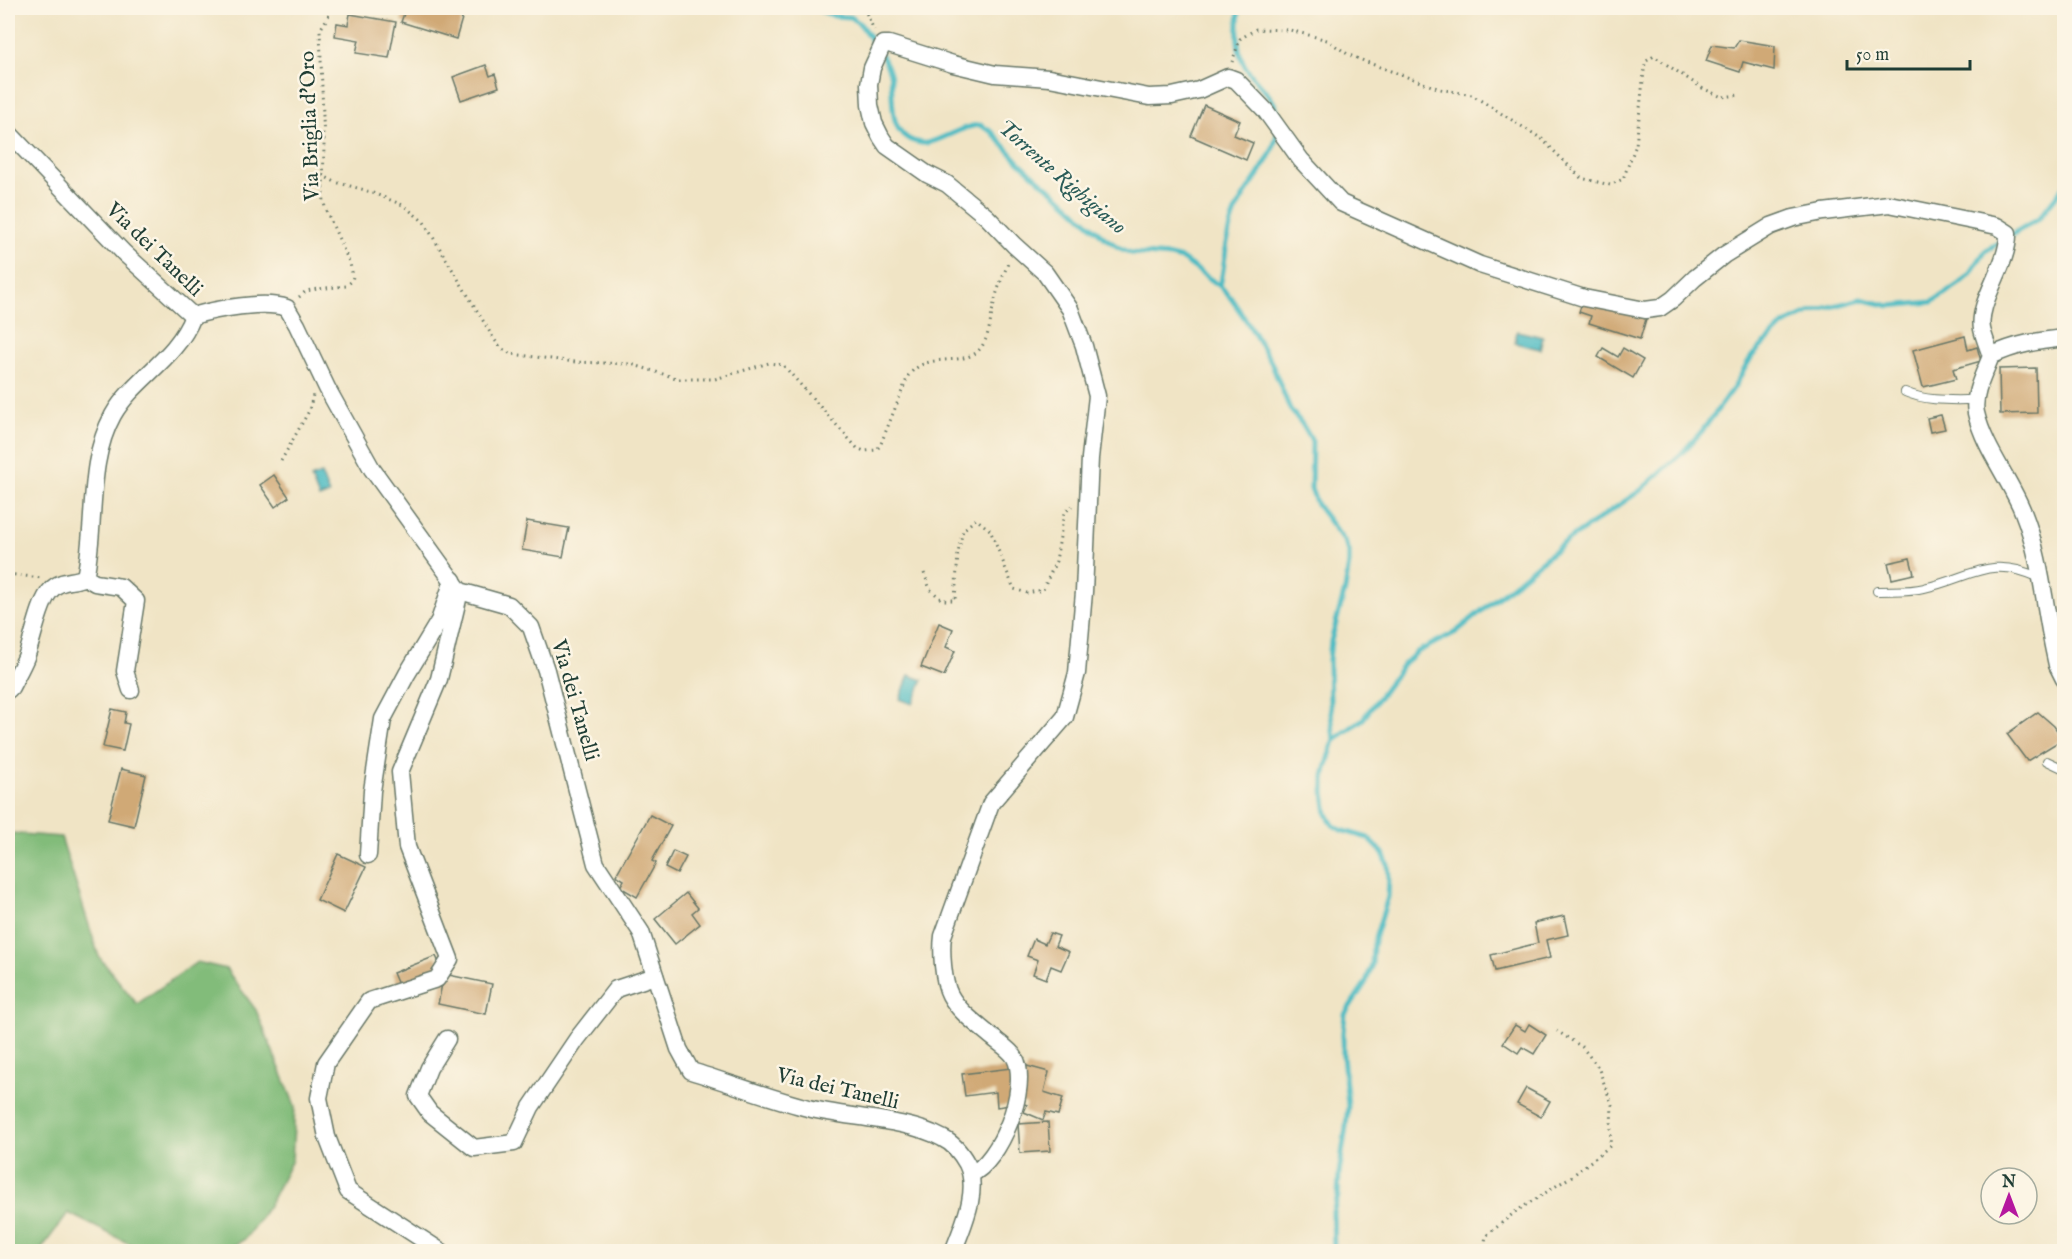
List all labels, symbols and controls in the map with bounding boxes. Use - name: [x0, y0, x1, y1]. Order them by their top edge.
- scale bar: [1847, 33, 1970, 71]
- text: 50 m: [1856, 44, 1889, 67]
- street label: Via Briglia d'Oro: [294, 51, 327, 202]
- water label: Torrente Righigiano: [991, 114, 1132, 241]
- street label: Via dei Tanelli: [99, 196, 208, 303]
- street label: Via dei Tanelli: [544, 636, 605, 764]
- street label: Via dei Tanelli: [773, 1062, 901, 1117]
- north arrow: [1979, 1166, 2039, 1226]
- text: N: [2001, 1173, 2016, 1193]

